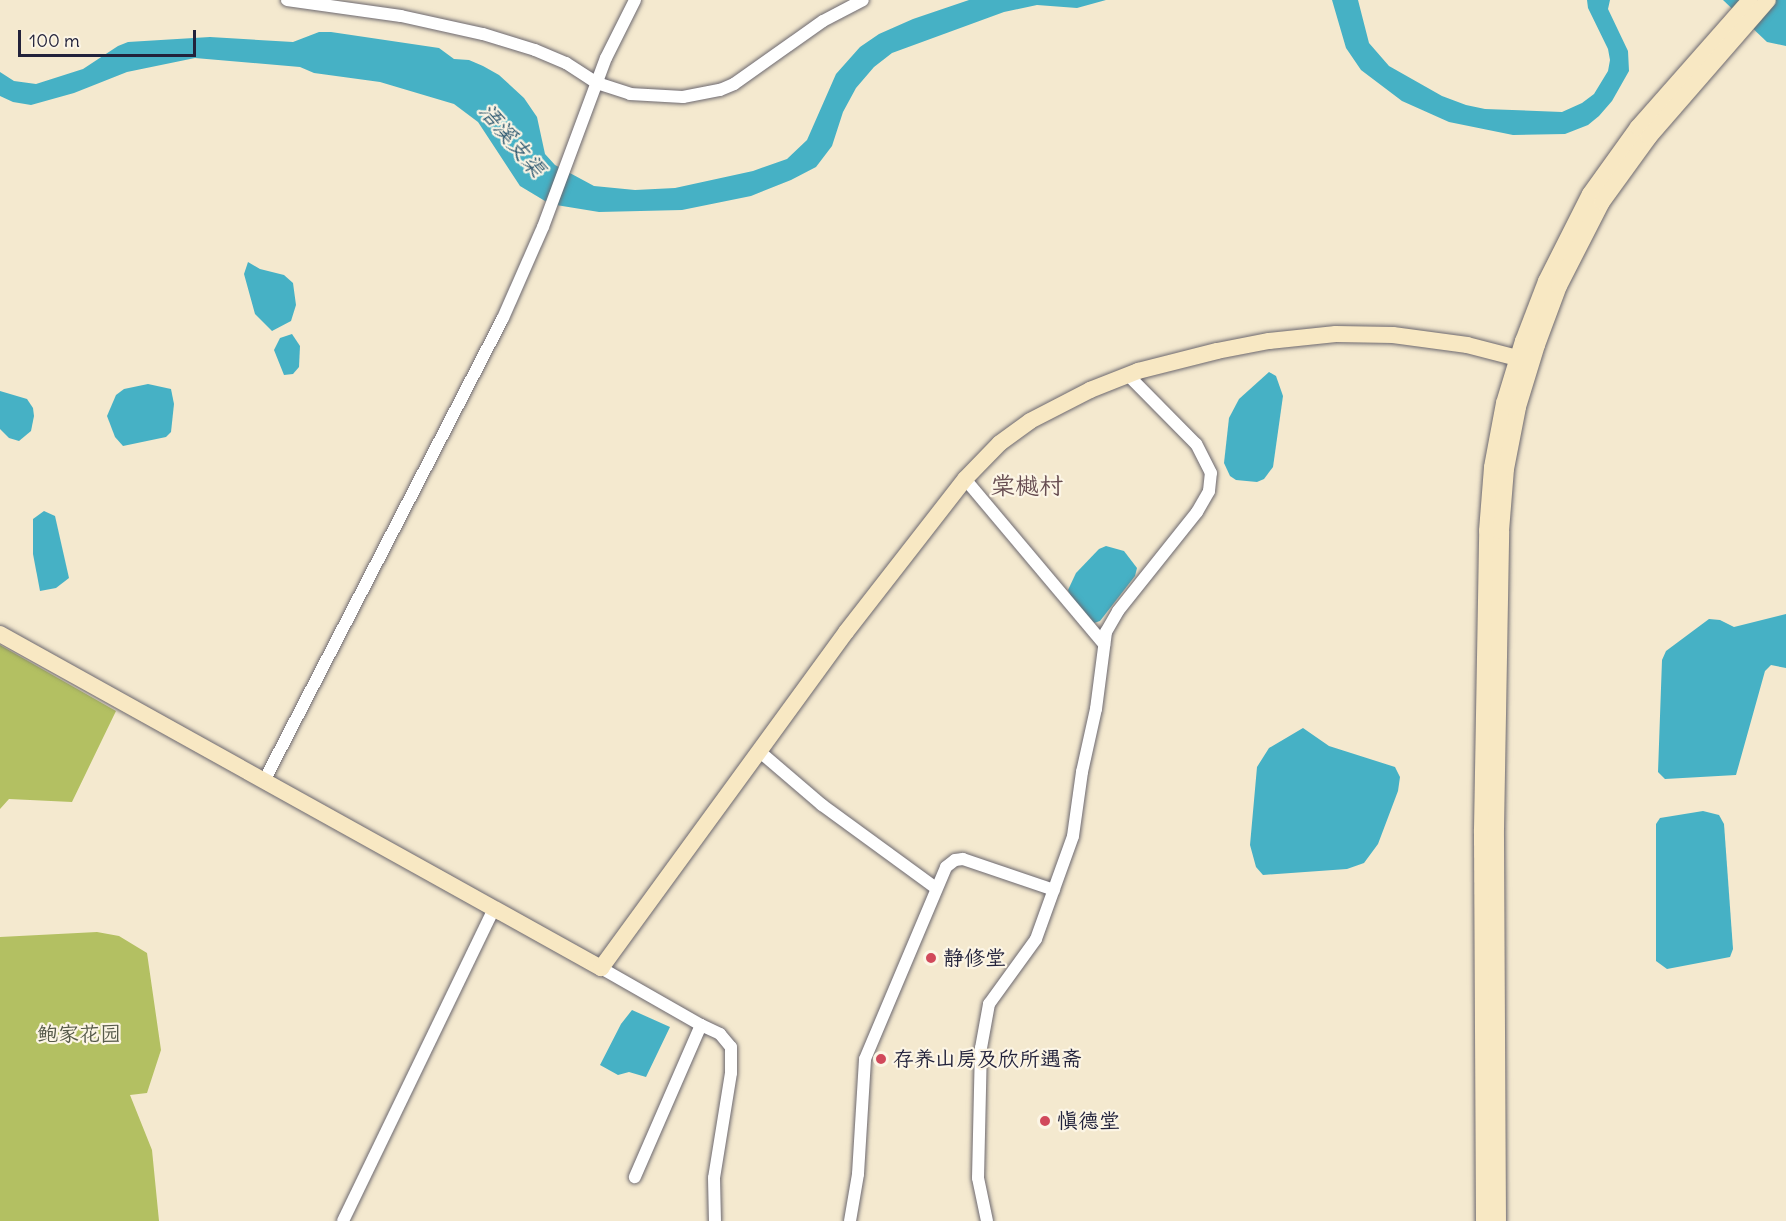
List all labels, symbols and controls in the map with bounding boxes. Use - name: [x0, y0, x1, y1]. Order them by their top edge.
- scale bar: [21, 18, 200, 56]
- text: 100 m: [29, 29, 80, 52]
- water label: 浯溪支渠: [474, 98, 550, 182]
- district label: 棠樾村: [991, 472, 1063, 500]
- place label: 静修堂: [943, 945, 1006, 971]
- marker: 静修堂: [924, 951, 938, 965]
- park label: 鲍家花园: [37, 1021, 121, 1047]
- place label: 存养山房及欣所遇斋: [893, 1046, 1082, 1072]
- marker: 存养山房及欣所遇斋: [874, 1052, 888, 1066]
- place label: 慎德堂: [1057, 1108, 1120, 1134]
- marker: 慎德堂: [1038, 1114, 1052, 1128]

